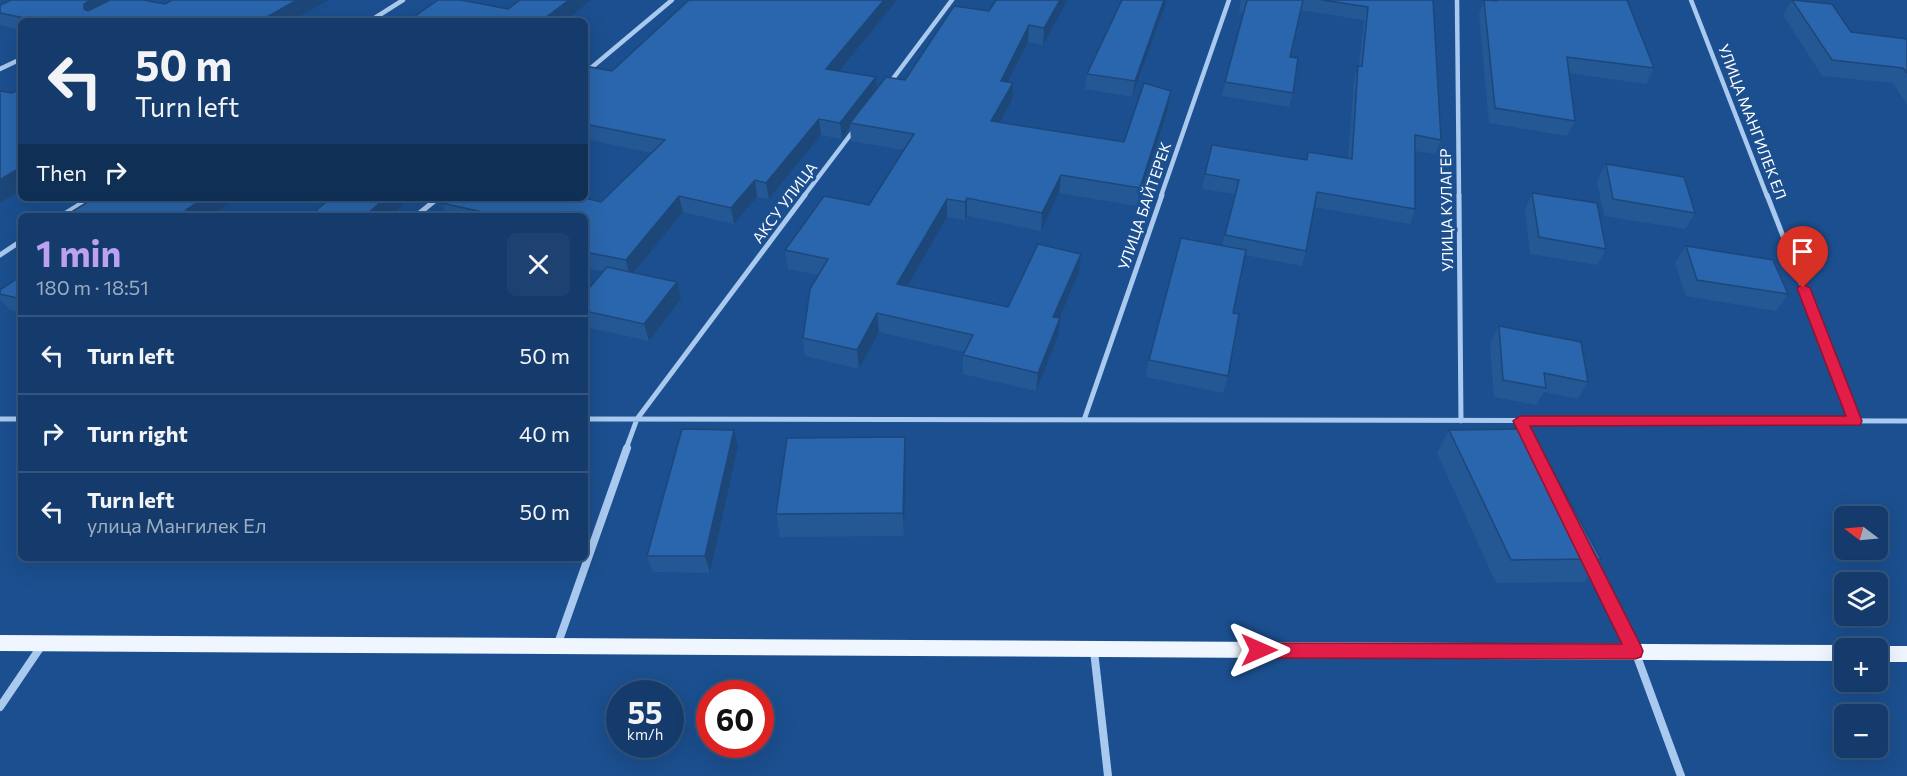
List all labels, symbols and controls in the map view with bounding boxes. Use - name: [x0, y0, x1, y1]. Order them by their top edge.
- text: 50 m: [135, 38, 232, 90]
- street label: УЛИЦА МАНГИЛЕК ЕЛ: [1715, 41, 1791, 202]
- icon: left: [36, 42, 114, 120]
- text: Turn left: [135, 90, 239, 123]
- street label: УЛИЦА БАЙТЕРЕК: [1114, 139, 1174, 272]
- street label: УЛИЦА КУЛАГЕР: [1436, 148, 1456, 272]
- icon: right: [99, 156, 132, 189]
- text: Then: [36, 159, 87, 186]
- street label: АКСУ УЛИЦА: [748, 159, 820, 246]
- pin: [1777, 226, 1828, 288]
- text: 1 min: [36, 230, 121, 274]
- button: close: [507, 233, 570, 296]
- icon: arrive: [1786, 235, 1819, 268]
- text: 180 m · 18:51: [36, 275, 149, 299]
- icon: left: [36, 339, 69, 372]
- text: Turn left: [87, 342, 174, 369]
- text: 50 m: [520, 342, 570, 369]
- icon: right: [36, 417, 69, 450]
- text: Turn right: [87, 420, 188, 447]
- text: 40 m: [519, 420, 570, 447]
- text: Turn left: [87, 486, 174, 513]
- icon: left: [36, 495, 69, 528]
- text: 50 m: [520, 498, 570, 525]
- north arrow: [1834, 506, 1888, 560]
- map controls: [1834, 506, 1888, 758]
- text: улица Мангилек Ел: [87, 513, 267, 537]
- button: layers: [1834, 572, 1888, 626]
- position arrow: [1227, 618, 1291, 682]
- button: +: [1834, 638, 1888, 692]
- speed limit sign: 60: [696, 680, 774, 758]
- text: 55: [628, 693, 662, 730]
- button: −: [1834, 704, 1888, 758]
- text: km/h: [627, 725, 663, 743]

